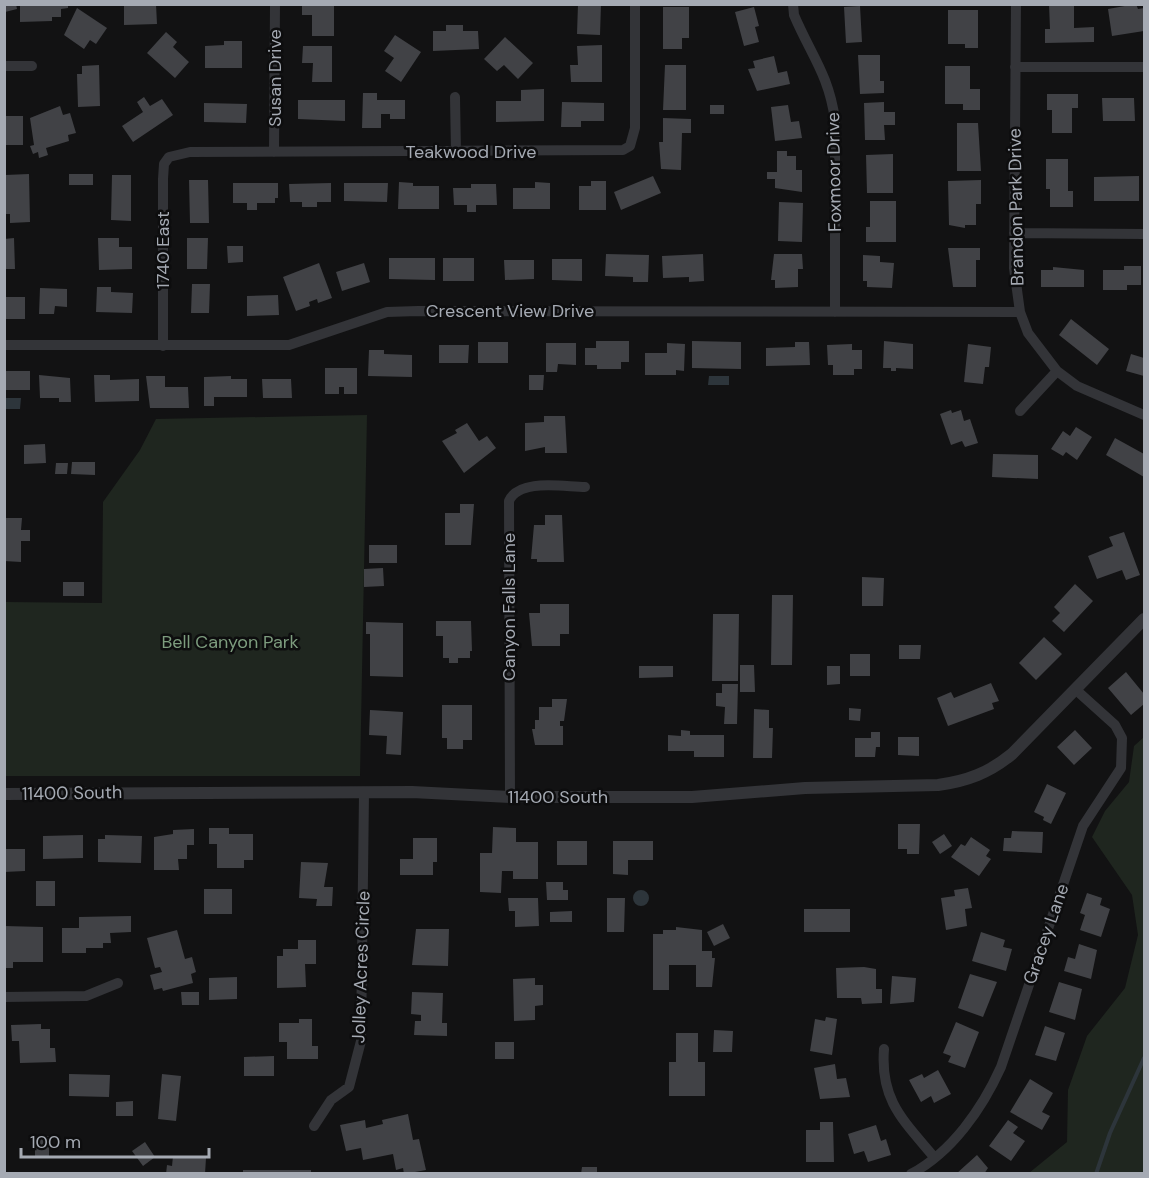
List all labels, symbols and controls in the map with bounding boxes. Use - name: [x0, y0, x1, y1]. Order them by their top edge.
- street label: Susan Drive: [263, 29, 287, 127]
- street label: Foxmoor Drive: [821, 112, 847, 232]
- street label: Brandon Park Drive: [1003, 128, 1029, 286]
- street label: Teakwood Drive: [405, 140, 537, 164]
- street label: 1740 East: [151, 211, 175, 289]
- street label: Crescent View Drive: [426, 299, 594, 323]
- street label: Canyon Falls Lane: [497, 533, 521, 681]
- park label: Bell Canyon Park: [161, 630, 299, 654]
- street label: 11400 South: [22, 780, 122, 806]
- street label: 11400 South: [508, 785, 608, 809]
- street label: Gracey Lane: [1018, 881, 1074, 987]
- street label: Jolley Acres Circle: [346, 890, 376, 1044]
- scale bar: [21, 1121, 208, 1159]
- text: 100 m: [30, 1130, 81, 1154]

